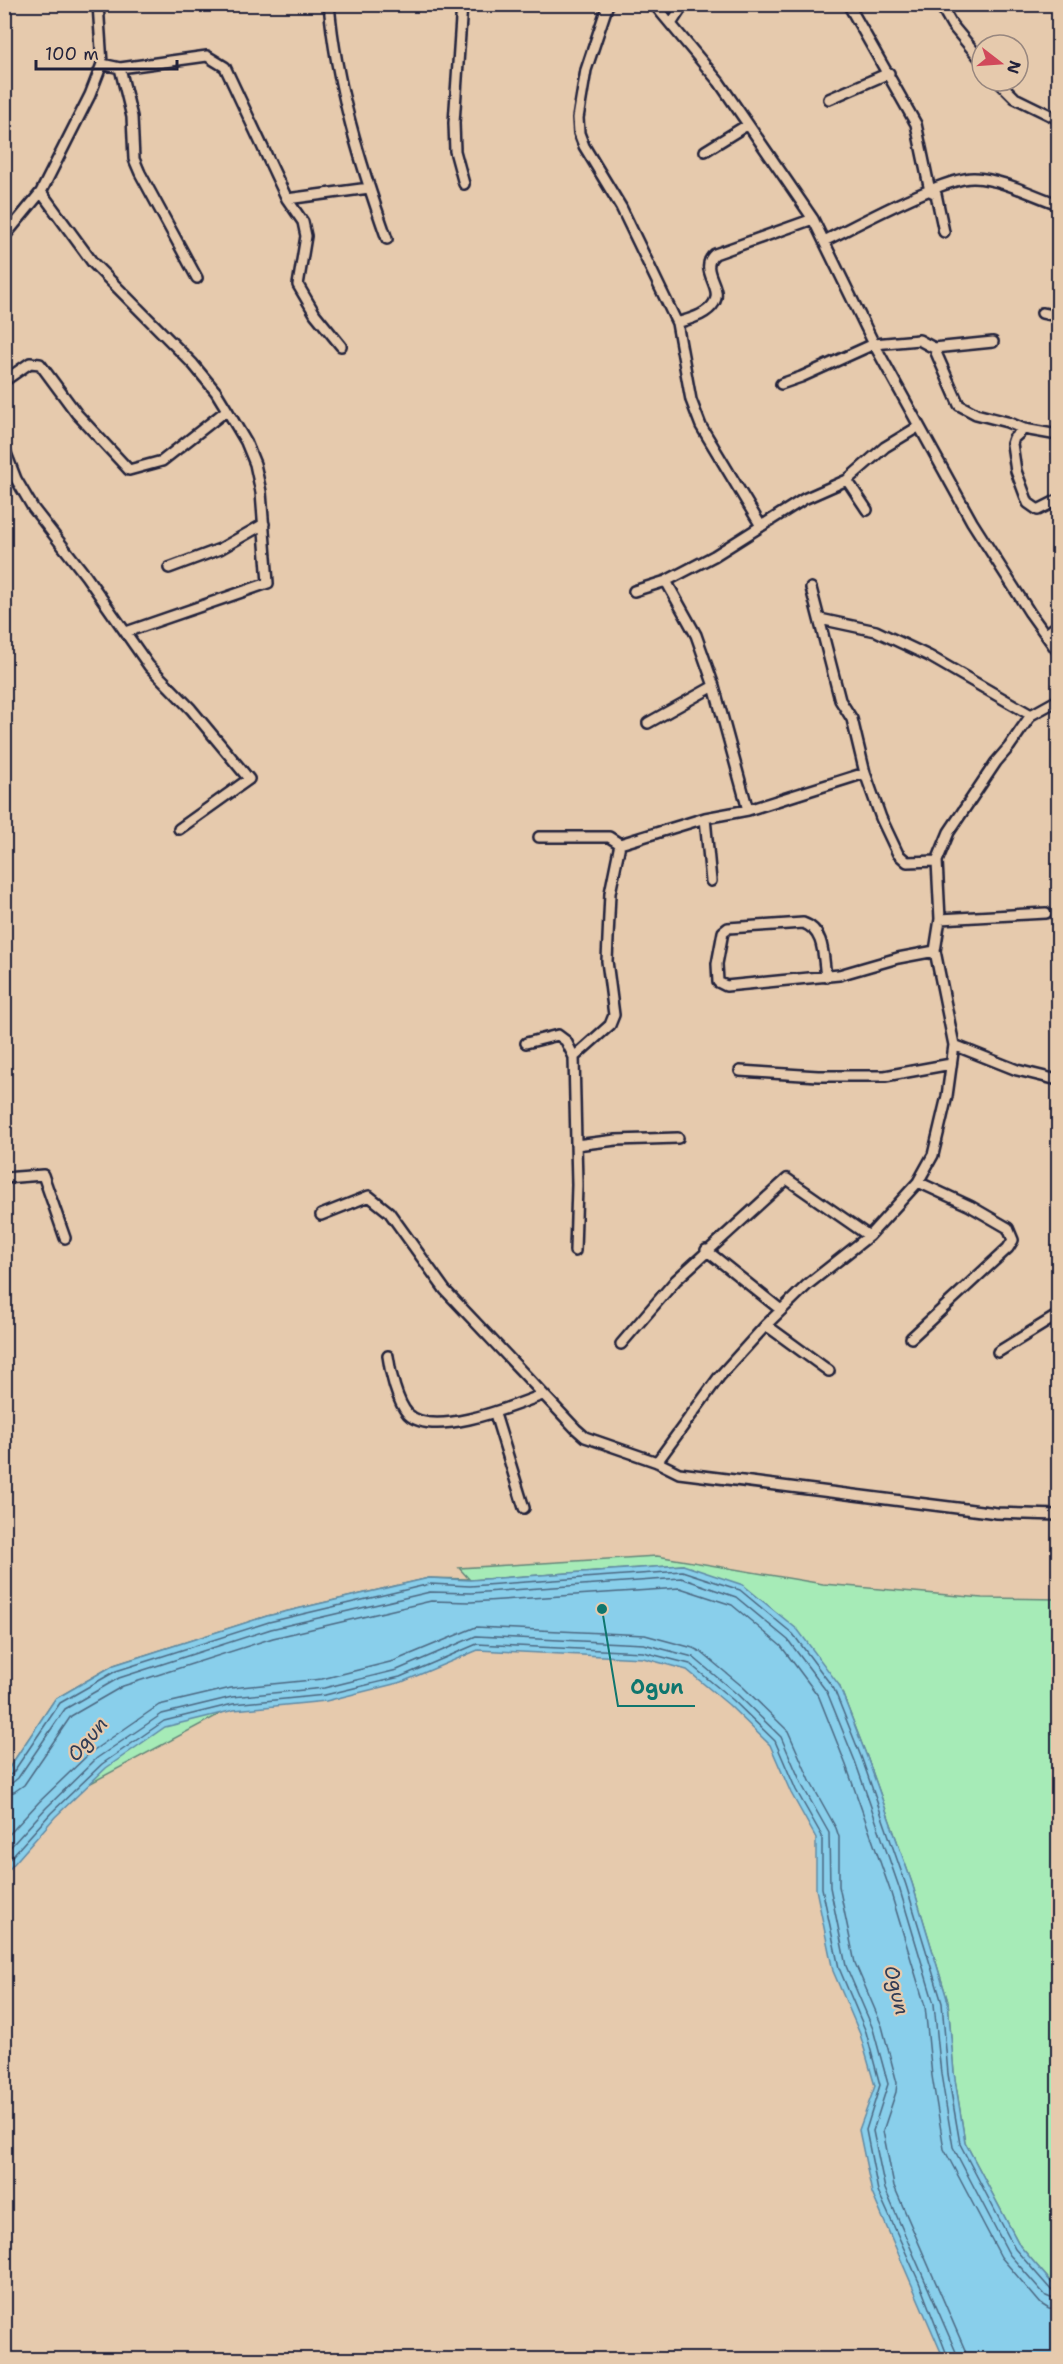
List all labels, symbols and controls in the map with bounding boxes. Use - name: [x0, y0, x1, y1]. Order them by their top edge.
- scale bar: [36, 33, 177, 71]
- north arrow: [970, 33, 1030, 93]
- text: 100 m: [45, 42, 99, 66]
- text: N: [1002, 58, 1026, 76]
- callout: Ogun: [618, 1668, 695, 1706]
- text: Ogun: [630, 1674, 684, 1700]
- water label: Ogun: [61, 1711, 113, 1767]
- water label: Ogun: [878, 1962, 916, 2018]

